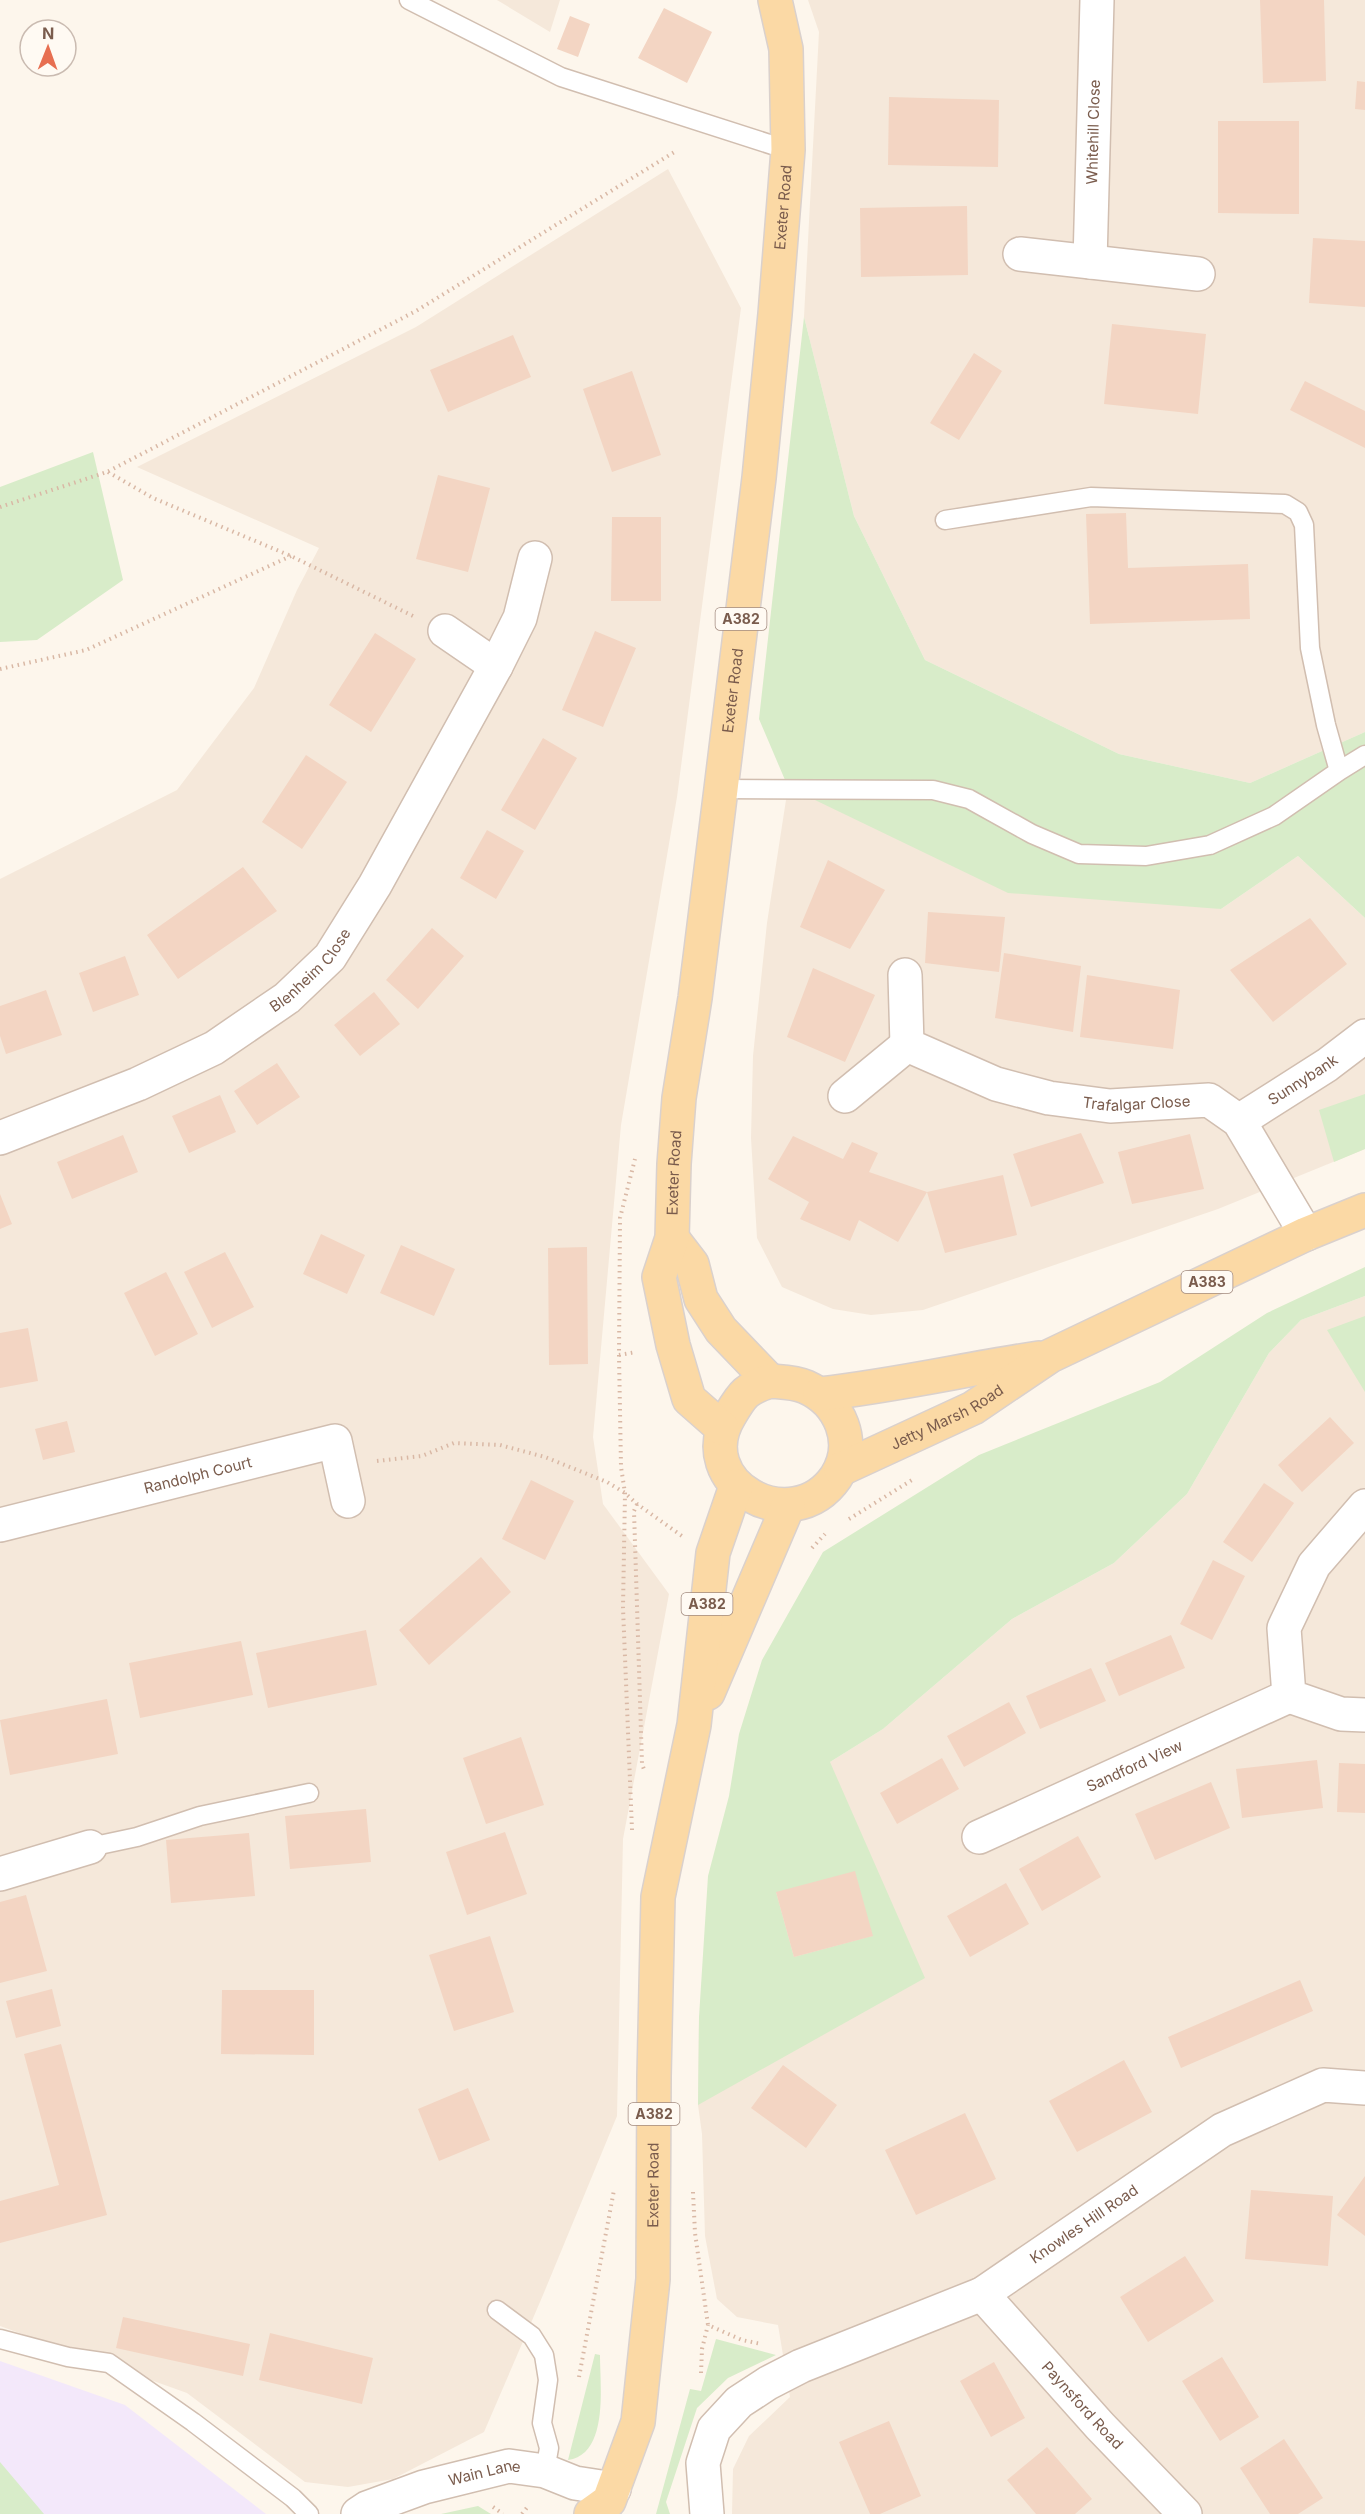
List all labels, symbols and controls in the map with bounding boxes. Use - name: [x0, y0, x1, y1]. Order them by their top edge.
- north arrow: [18, 18, 78, 78]
- text: N: [42, 23, 55, 43]
- street label: Whitehill Close: [1082, 79, 1104, 185]
- street label: Exeter Road: [770, 164, 796, 251]
- road number: A382: [716, 608, 766, 630]
- street label: Exeter Road: [718, 647, 747, 734]
- street label: Blenheim Close: [266, 925, 354, 1016]
- street label: Sunnybank: [1264, 1050, 1342, 1109]
- street label: Trafalgar Close: [1081, 1091, 1191, 1115]
- street label: Exeter Road: [663, 1130, 686, 1216]
- road number: A383: [1182, 1271, 1232, 1293]
- street label: Jetty Marsh Road: [887, 1380, 1007, 1454]
- street label: Randolph Court: [142, 1452, 254, 1498]
- road number: A382: [682, 1593, 732, 1615]
- street label: Sandford View: [1083, 1736, 1186, 1796]
- road number: A382: [628, 2103, 680, 2125]
- street label: Exeter Road: [643, 2142, 663, 2228]
- street label: Knowles Hill Road: [1026, 2180, 1142, 2267]
- street label: Paynsford Road: [1038, 2357, 1127, 2453]
- street label: Wain Lane: [446, 2456, 522, 2490]

